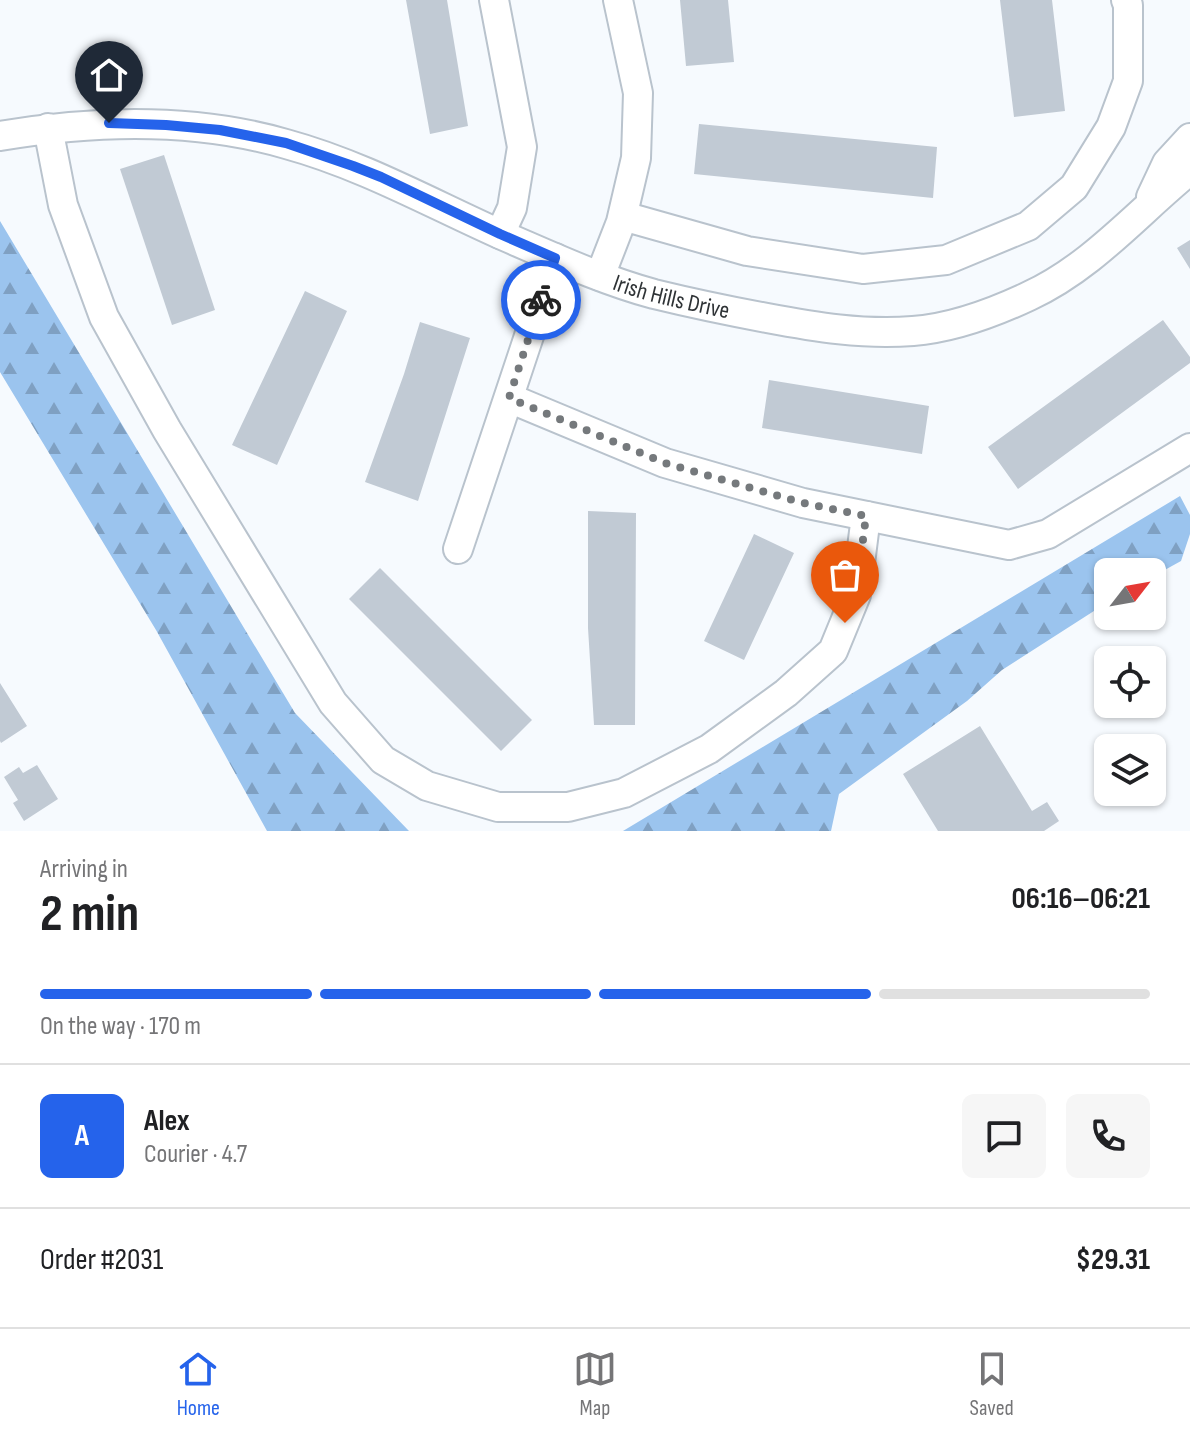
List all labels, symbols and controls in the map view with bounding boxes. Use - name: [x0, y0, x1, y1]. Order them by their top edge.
- pin: [75, 41, 143, 123]
- icon: home: [87, 53, 131, 97]
- courier: [501, 260, 581, 340]
- street label: Irish Hills Drive: [609, 268, 732, 325]
- icon: bike: [519, 278, 563, 322]
- pin: [811, 541, 879, 623]
- icon: bag: [823, 553, 867, 597]
- north arrow: [1094, 558, 1166, 630]
- map controls: [1094, 558, 1166, 806]
- button: locate: [1094, 646, 1166, 718]
- button: layers: [1094, 734, 1166, 806]
- text: Arriving in: [40, 854, 128, 885]
- text: 06:16–06:21: [1012, 881, 1150, 917]
- text: 2 min: [40, 883, 139, 946]
- text: On the way · 170 m: [40, 1011, 201, 1042]
- button: chat: [962, 1094, 1046, 1178]
- button: phone: [1066, 1094, 1150, 1178]
- text: Alex: [144, 1103, 190, 1139]
- text: A: [75, 1118, 89, 1154]
- text: Courier · 4.7: [144, 1139, 247, 1170]
- text: Order #2031: [40, 1242, 163, 1278]
- text: $29.31: [1076, 1242, 1150, 1278]
- tab: Home: [176, 1347, 220, 1422]
- tab: Map: [573, 1347, 617, 1422]
- tab: Saved: [970, 1347, 1014, 1422]

